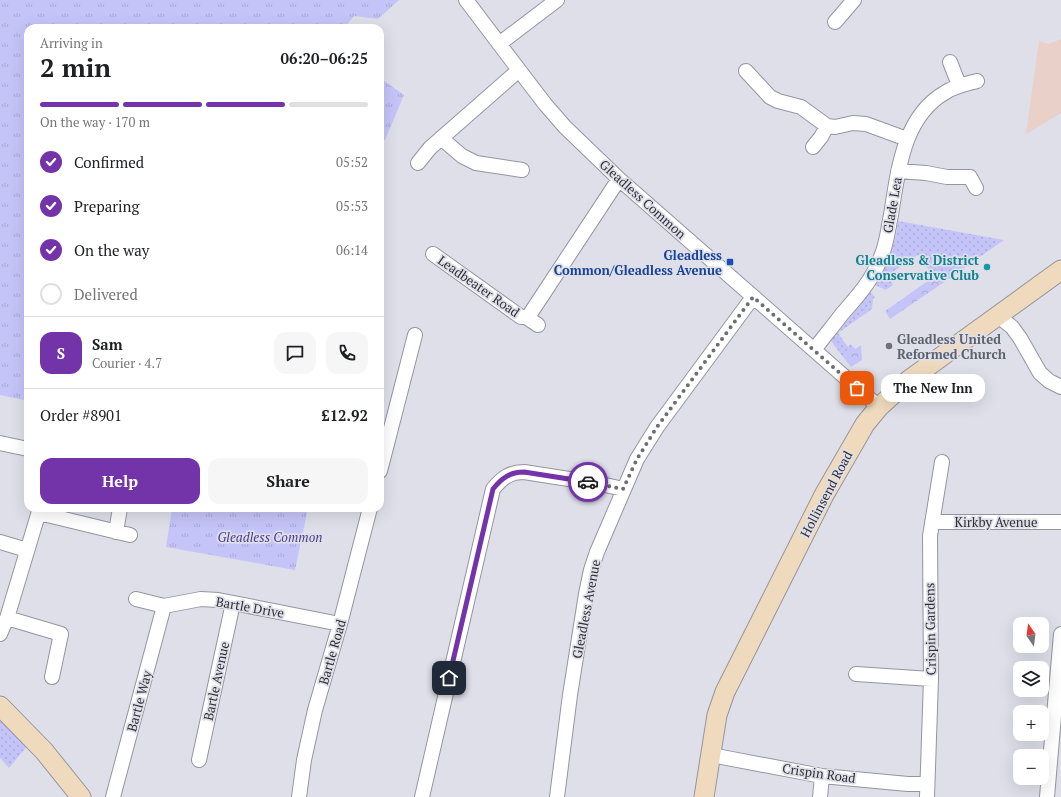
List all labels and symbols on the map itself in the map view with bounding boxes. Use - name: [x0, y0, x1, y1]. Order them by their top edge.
- street label: Gleadless Common: [596, 155, 690, 243]
- street label: Glade Lea: [878, 175, 906, 234]
- place label: Gleadless Common/Gleadless Avenue: [554, 246, 722, 279]
- street label: Leadbeater Road: [434, 251, 524, 321]
- place label: Gleadless & District Conservative Club: [856, 251, 980, 284]
- marker: Gleadless Common/Gleadless Avenue: [725, 257, 735, 267]
- marker: Gleadless & District Conservative Club: [982, 262, 992, 272]
- place label: Gleadless United Reformed Church: [897, 330, 1007, 363]
- marker: Gleadless United Reformed Church: [884, 341, 894, 351]
- pin: [840, 371, 874, 405]
- callout: The New Inn: [881, 374, 985, 402]
- street label: Hollinsend Road: [796, 448, 856, 540]
- courier: [568, 462, 608, 502]
- street label: Kirkby Avenue: [955, 513, 1037, 531]
- park label: Gleadless Common: [217, 528, 323, 546]
- street label: Gleadless Avenue: [568, 558, 604, 660]
- street label: Crispin Gardens: [920, 583, 940, 675]
- street label: Bartle Drive: [214, 592, 286, 622]
- street label: Bartle Road: [314, 617, 350, 687]
- north arrow: [1013, 617, 1049, 653]
- street label: Bartle Avenue: [199, 640, 233, 722]
- pin: [432, 661, 466, 695]
- street label: Bartle Way: [122, 668, 156, 733]
- street label: Crispin Road: [781, 759, 857, 787]

